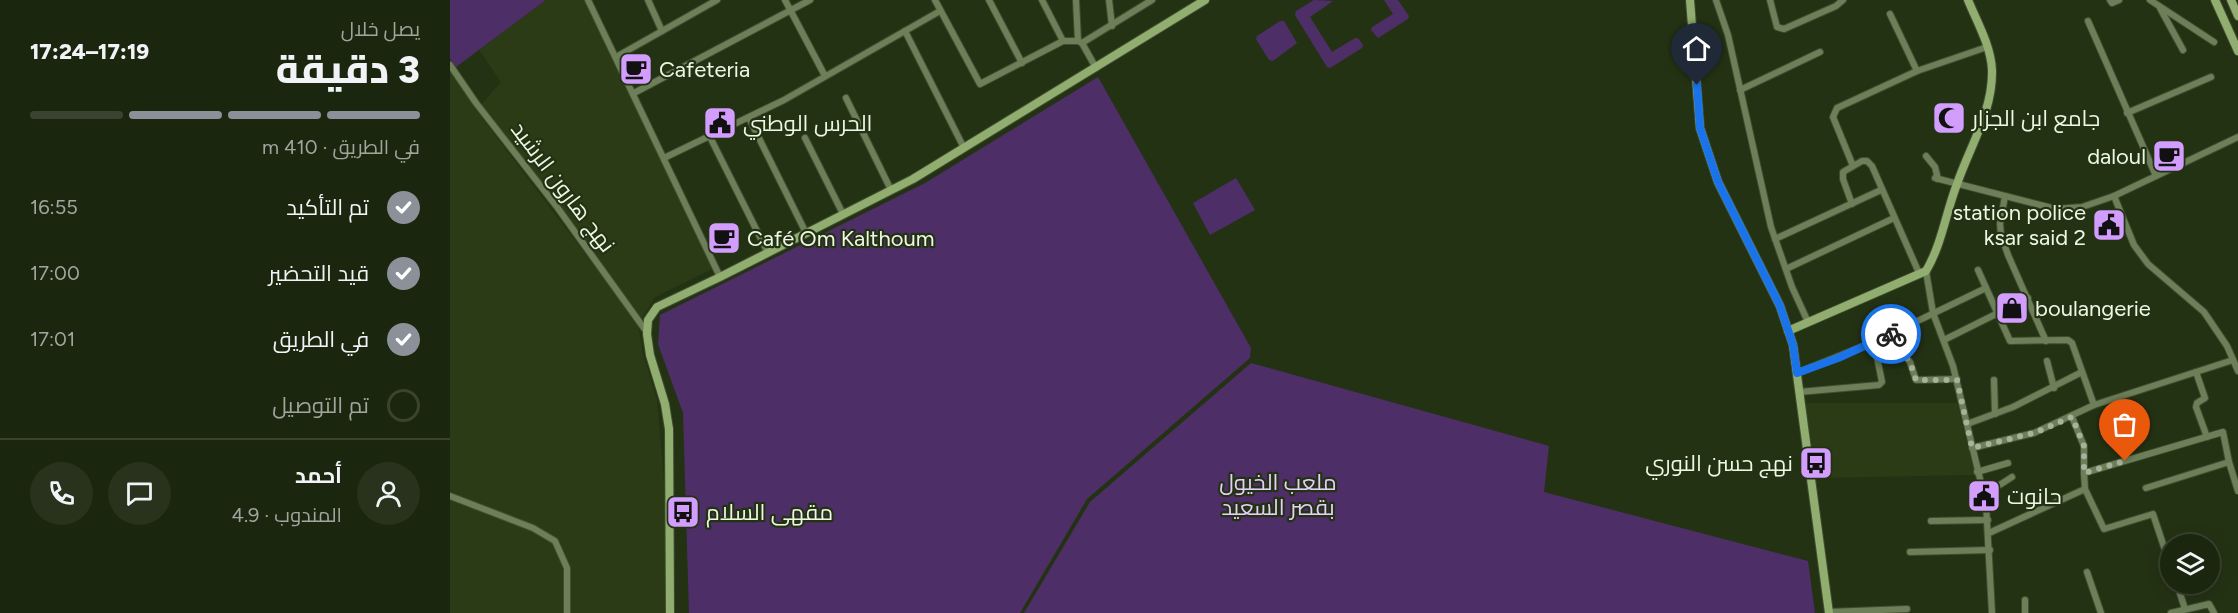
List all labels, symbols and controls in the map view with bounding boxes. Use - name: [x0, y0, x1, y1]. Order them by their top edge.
- text: يصل خلال: [341, 17, 420, 41]
- pin: [1671, 23, 1722, 85]
- icon: home: [1680, 32, 1713, 65]
- text: 17:19–17:24: [30, 38, 149, 65]
- text: 3 دقيقة: [276, 46, 420, 93]
- cafe icon: Cafeteria: [618, 51, 654, 87]
- place label: Cafeteria: [659, 56, 750, 83]
- mosque icon: جامع ابن الجزار: [1931, 100, 1967, 136]
- public building icon: الحرس الوطني: [702, 105, 738, 141]
- place label: جامع ابن الجزار: [1970, 105, 2100, 133]
- place label: الحرس الوطني: [743, 110, 872, 140]
- street label: نهج هارون الرشيد: [504, 116, 621, 258]
- text: في الطريق · 410 m: [262, 135, 420, 159]
- cafe icon: daloul: [2151, 138, 2187, 174]
- place label: daloul: [2087, 143, 2146, 170]
- icon: check: [387, 191, 420, 224]
- text: تم التأكيد: [286, 194, 369, 221]
- text: 16:55: [30, 195, 78, 219]
- place label: station police ksar said 2: [1953, 199, 2086, 251]
- public building icon: station police ksar said 2: [2091, 207, 2127, 243]
- cafe icon: Café Om Kalthoum: [706, 220, 742, 256]
- place label: Café Om Kalthoum: [747, 225, 934, 252]
- icon: check: [387, 257, 420, 290]
- text: قيد التحضير: [268, 260, 369, 287]
- text: 17:00: [30, 261, 80, 285]
- shop icon: boulangerie: [1994, 290, 2030, 326]
- place label: boulangerie: [2035, 295, 2151, 322]
- courier: [1861, 304, 1921, 364]
- icon: bike: [1875, 318, 1908, 351]
- icon: check: [387, 323, 420, 356]
- text: في الطريق: [273, 326, 369, 353]
- text: 17:01: [30, 327, 75, 351]
- text: تم التوصيل: [272, 392, 369, 419]
- pin: [2099, 399, 2150, 461]
- icon: bag: [2108, 408, 2141, 441]
- bus stop icon: نهج حسن النوري: [1798, 445, 1834, 481]
- place label: نهج حسن النوري: [1645, 450, 1793, 480]
- button: phone: [30, 462, 93, 525]
- button: chat: [108, 462, 171, 525]
- text: أحمد: [295, 462, 342, 489]
- button: person: [357, 462, 420, 525]
- park label: ملعب الخيول بقصر السعيد: [1219, 469, 1337, 521]
- public building icon: حانوت: [1966, 478, 2002, 514]
- place label: حانوت: [2007, 483, 2062, 510]
- bus stop icon: مقهى السلام: [665, 494, 701, 530]
- place label: مقهى السلام: [706, 499, 833, 528]
- text: المندوب · 4.9: [231, 503, 342, 527]
- map controls: [2160, 534, 2220, 594]
- button: layers: [2160, 534, 2220, 594]

